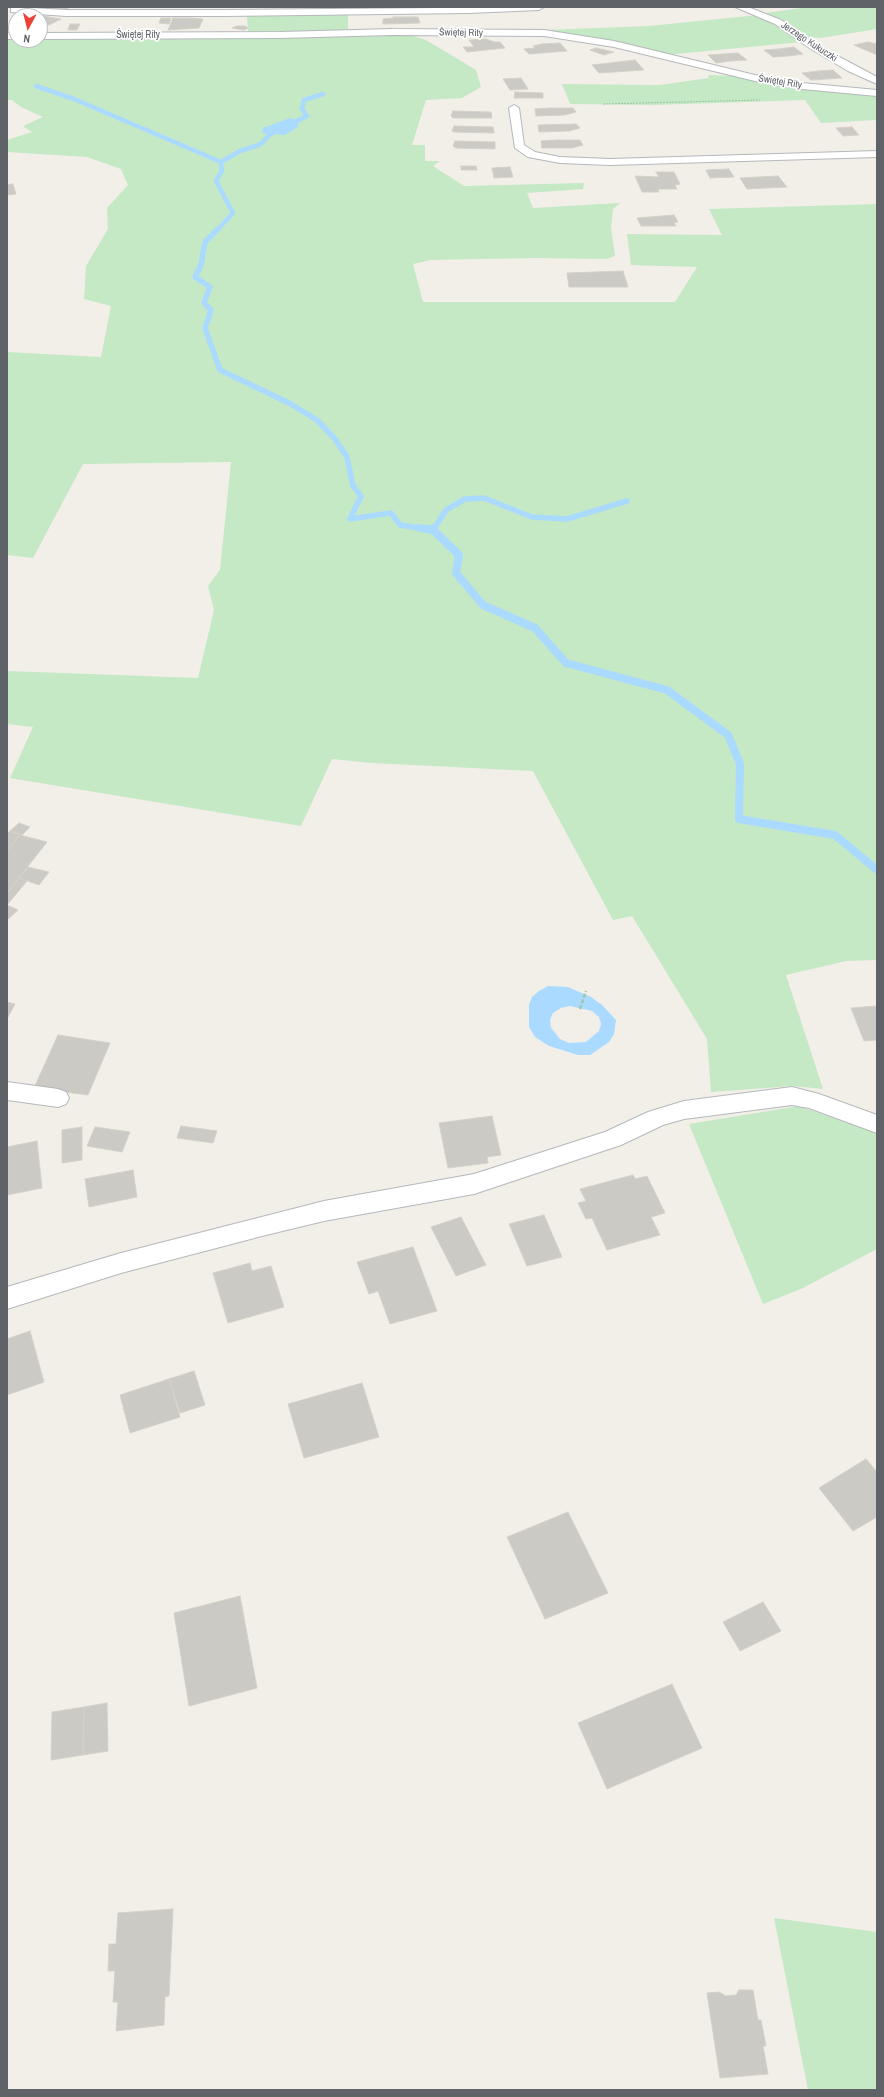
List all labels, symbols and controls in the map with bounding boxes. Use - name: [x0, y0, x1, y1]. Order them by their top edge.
- north arrow: [8, 8, 48, 48]
- street label: Jerzego Kukuczki: [779, 19, 839, 65]
- street label: Świętej Rity: [439, 27, 483, 39]
- street label: Świętej Rity: [116, 29, 160, 41]
- text: N: [23, 32, 31, 46]
- street label: Świętej Rity: [757, 73, 803, 91]

